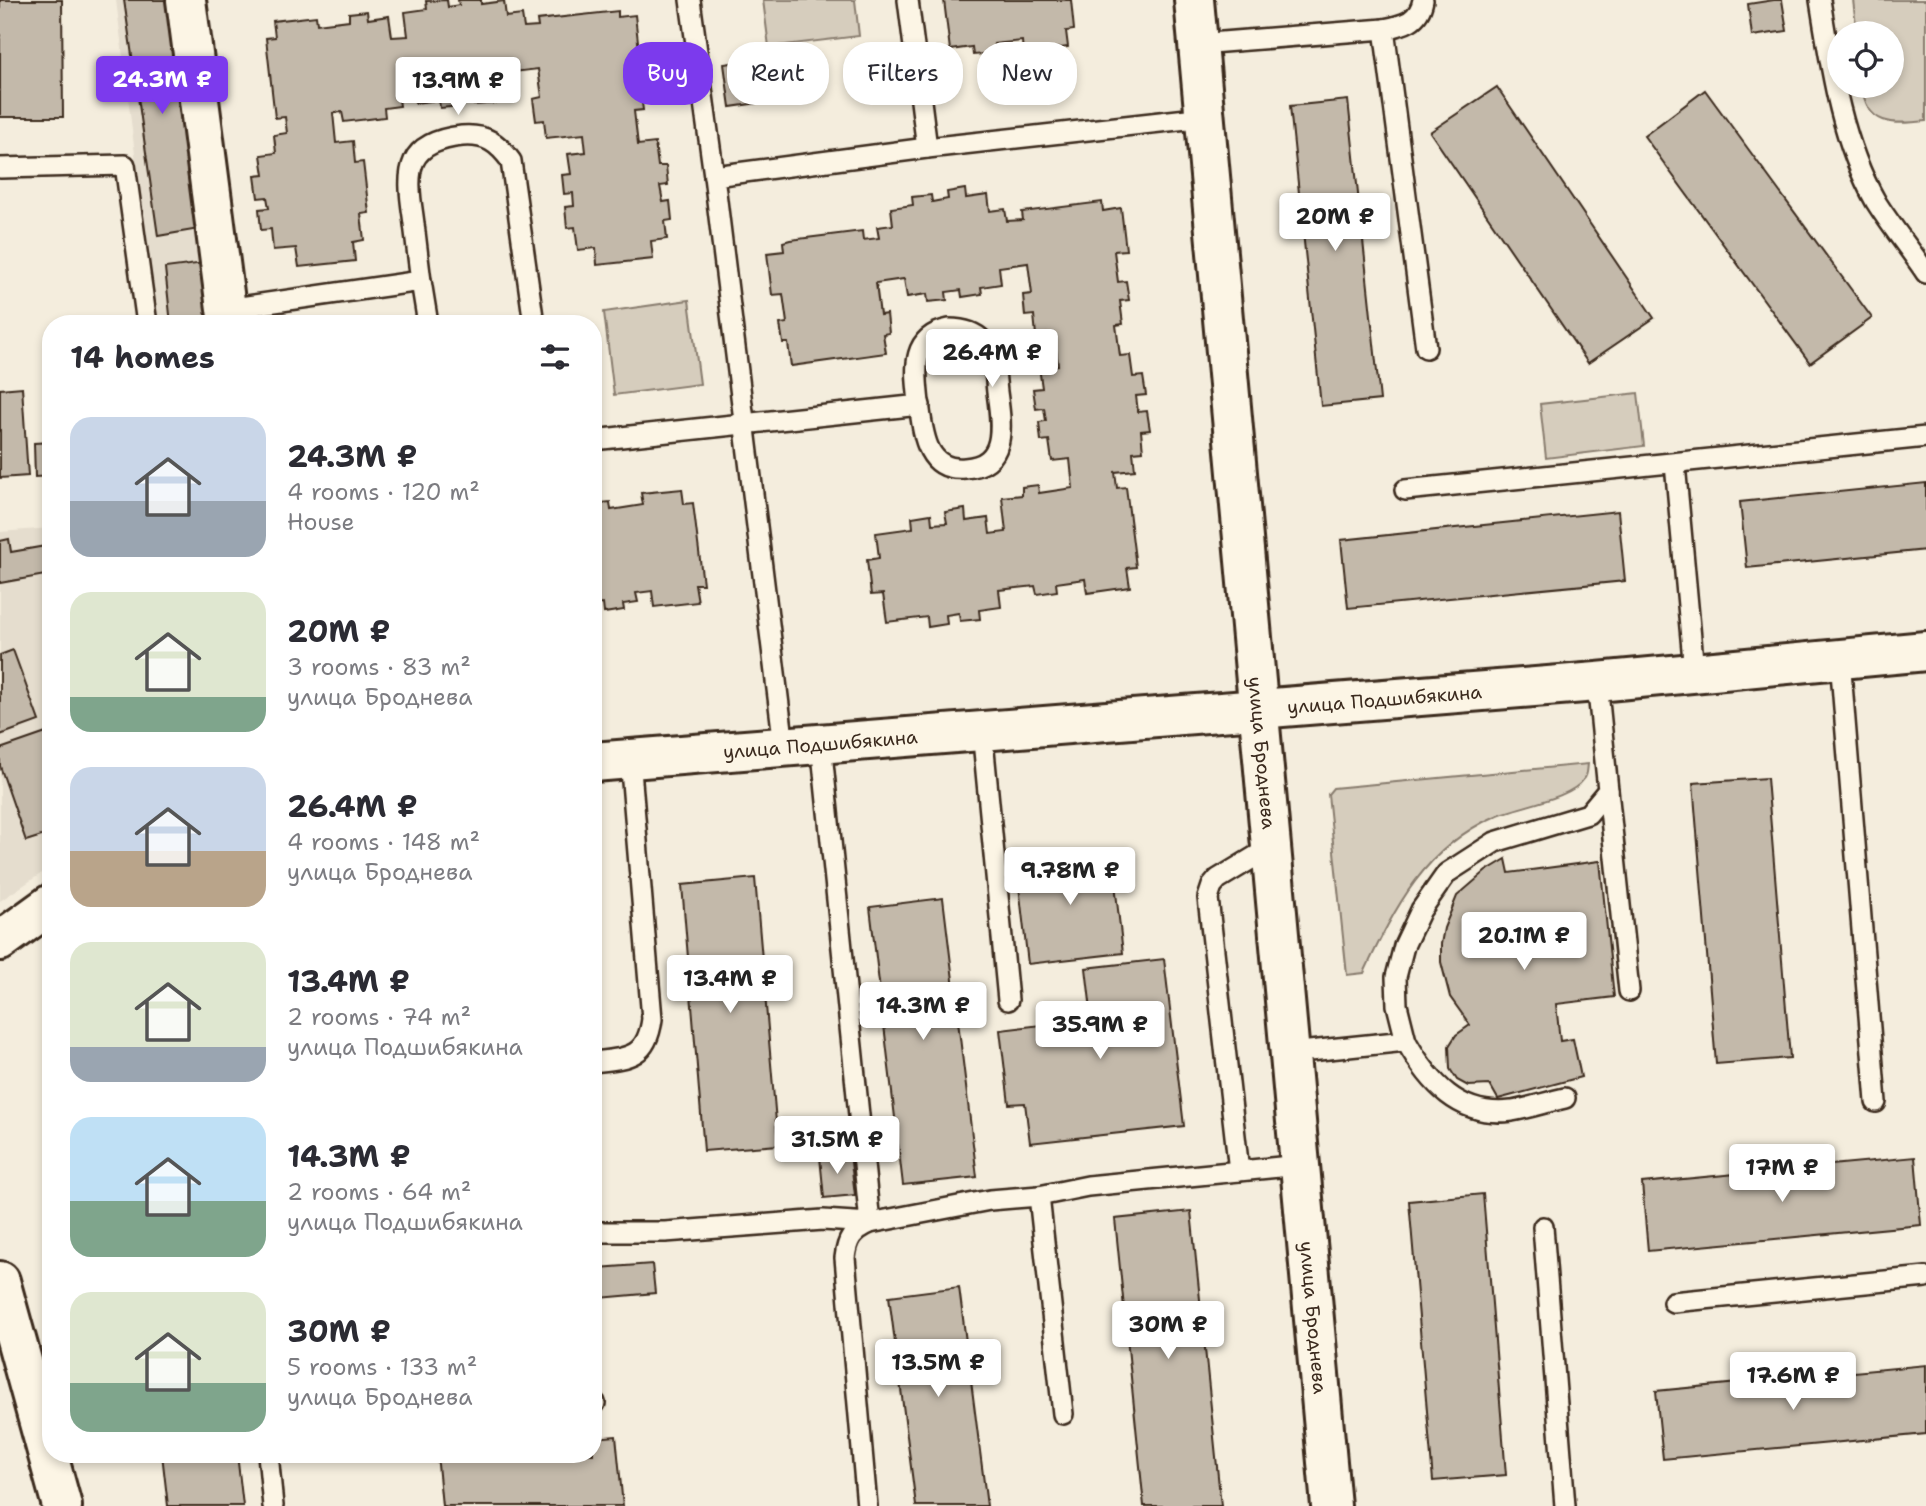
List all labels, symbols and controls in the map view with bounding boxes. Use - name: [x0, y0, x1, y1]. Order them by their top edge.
- map controls: [1827, 21, 1904, 98]
- button: locate: [1827, 21, 1904, 98]
- chip: Buy: [623, 42, 713, 105]
- chip: Rent: [727, 42, 829, 105]
- chip: Filters: [843, 42, 963, 105]
- chip: New: [977, 42, 1077, 105]
- pin: 24.3M ₽: [97, 57, 227, 116]
- pin: 13.9M ₽: [393, 58, 523, 117]
- text: 24.3M ₽: [112, 64, 212, 94]
- text: 13.9M ₽: [412, 65, 504, 95]
- pin: 20M ₽: [1286, 194, 1384, 253]
- text: 20M ₽: [1295, 201, 1375, 231]
- pin: 26.4M ₽: [927, 330, 1057, 389]
- text: 14 homes: [70, 337, 215, 378]
- text: 26.4M ₽: [942, 337, 1042, 367]
- icon: filters: [536, 338, 574, 376]
- text: 24.3M ₽: [287, 436, 417, 477]
- icon: home: [126, 445, 210, 529]
- text: 4 rooms · 120 m²: [287, 477, 480, 507]
- text: House: [287, 507, 355, 537]
- text: 20M ₽: [287, 611, 391, 652]
- icon: home: [126, 620, 210, 704]
- text: 3 rooms · 83 m²: [287, 652, 471, 682]
- street label: улица Броднева: [1243, 675, 1282, 831]
- street label: улица Подшибякина: [1286, 679, 1483, 719]
- text: улица Броднева: [287, 682, 472, 712]
- street label: улица Подшибякина: [722, 724, 919, 764]
- text: 26.4M ₽: [287, 786, 418, 827]
- icon: home: [126, 795, 210, 879]
- text: 4 rooms · 148 m²: [287, 827, 480, 857]
- pin: 9.78M ₽: [1005, 848, 1135, 907]
- text: 9.78M ₽: [1020, 855, 1120, 885]
- text: улица Броднева: [287, 857, 472, 887]
- pin: 20.1M ₽: [1459, 912, 1589, 972]
- text: 20.1M ₽: [1478, 920, 1570, 950]
- pin: 13.4M ₽: [665, 956, 795, 1015]
- text: 13.4M ₽: [287, 961, 410, 1002]
- text: 13.4M ₽: [683, 963, 777, 993]
- icon: home: [126, 970, 210, 1054]
- pin: 14.3M ₽: [858, 982, 988, 1042]
- text: 14.3M ₽: [876, 990, 970, 1020]
- text: 2 rooms · 74 m²: [287, 1002, 471, 1032]
- pin: 35.9M ₽: [1035, 1002, 1165, 1061]
- text: 35.9M ₽: [1052, 1009, 1148, 1039]
- text: улица Подшибякина: [287, 1032, 523, 1062]
- pin: 31.5M ₽: [772, 1116, 902, 1176]
- text: 31.5M ₽: [790, 1124, 884, 1154]
- text: 14.3M ₽: [287, 1136, 411, 1177]
- pin: 17M ₽: [1733, 1144, 1831, 1204]
- icon: home: [126, 1145, 210, 1229]
- text: 17M ₽: [1745, 1152, 1819, 1182]
- text: 2 rooms · 64 m²: [287, 1177, 471, 1207]
- text: улица Подшибякина: [287, 1207, 523, 1237]
- street label: улица Броднева: [1294, 1240, 1333, 1395]
- pin: 30M ₽: [1119, 1302, 1217, 1361]
- text: 30M ₽: [1128, 1309, 1208, 1339]
- text: 30M ₽: [287, 1311, 391, 1352]
- icon: home: [126, 1320, 210, 1404]
- pin: 13.5M ₽: [873, 1340, 1003, 1399]
- text: 13.5M ₽: [891, 1347, 985, 1377]
- text: 5 rooms · 133 m²: [287, 1352, 477, 1382]
- pin: 17.6M ₽: [1728, 1352, 1858, 1412]
- text: 17.6M ₽: [1746, 1360, 1840, 1390]
- text: улица Броднева: [287, 1382, 472, 1412]

